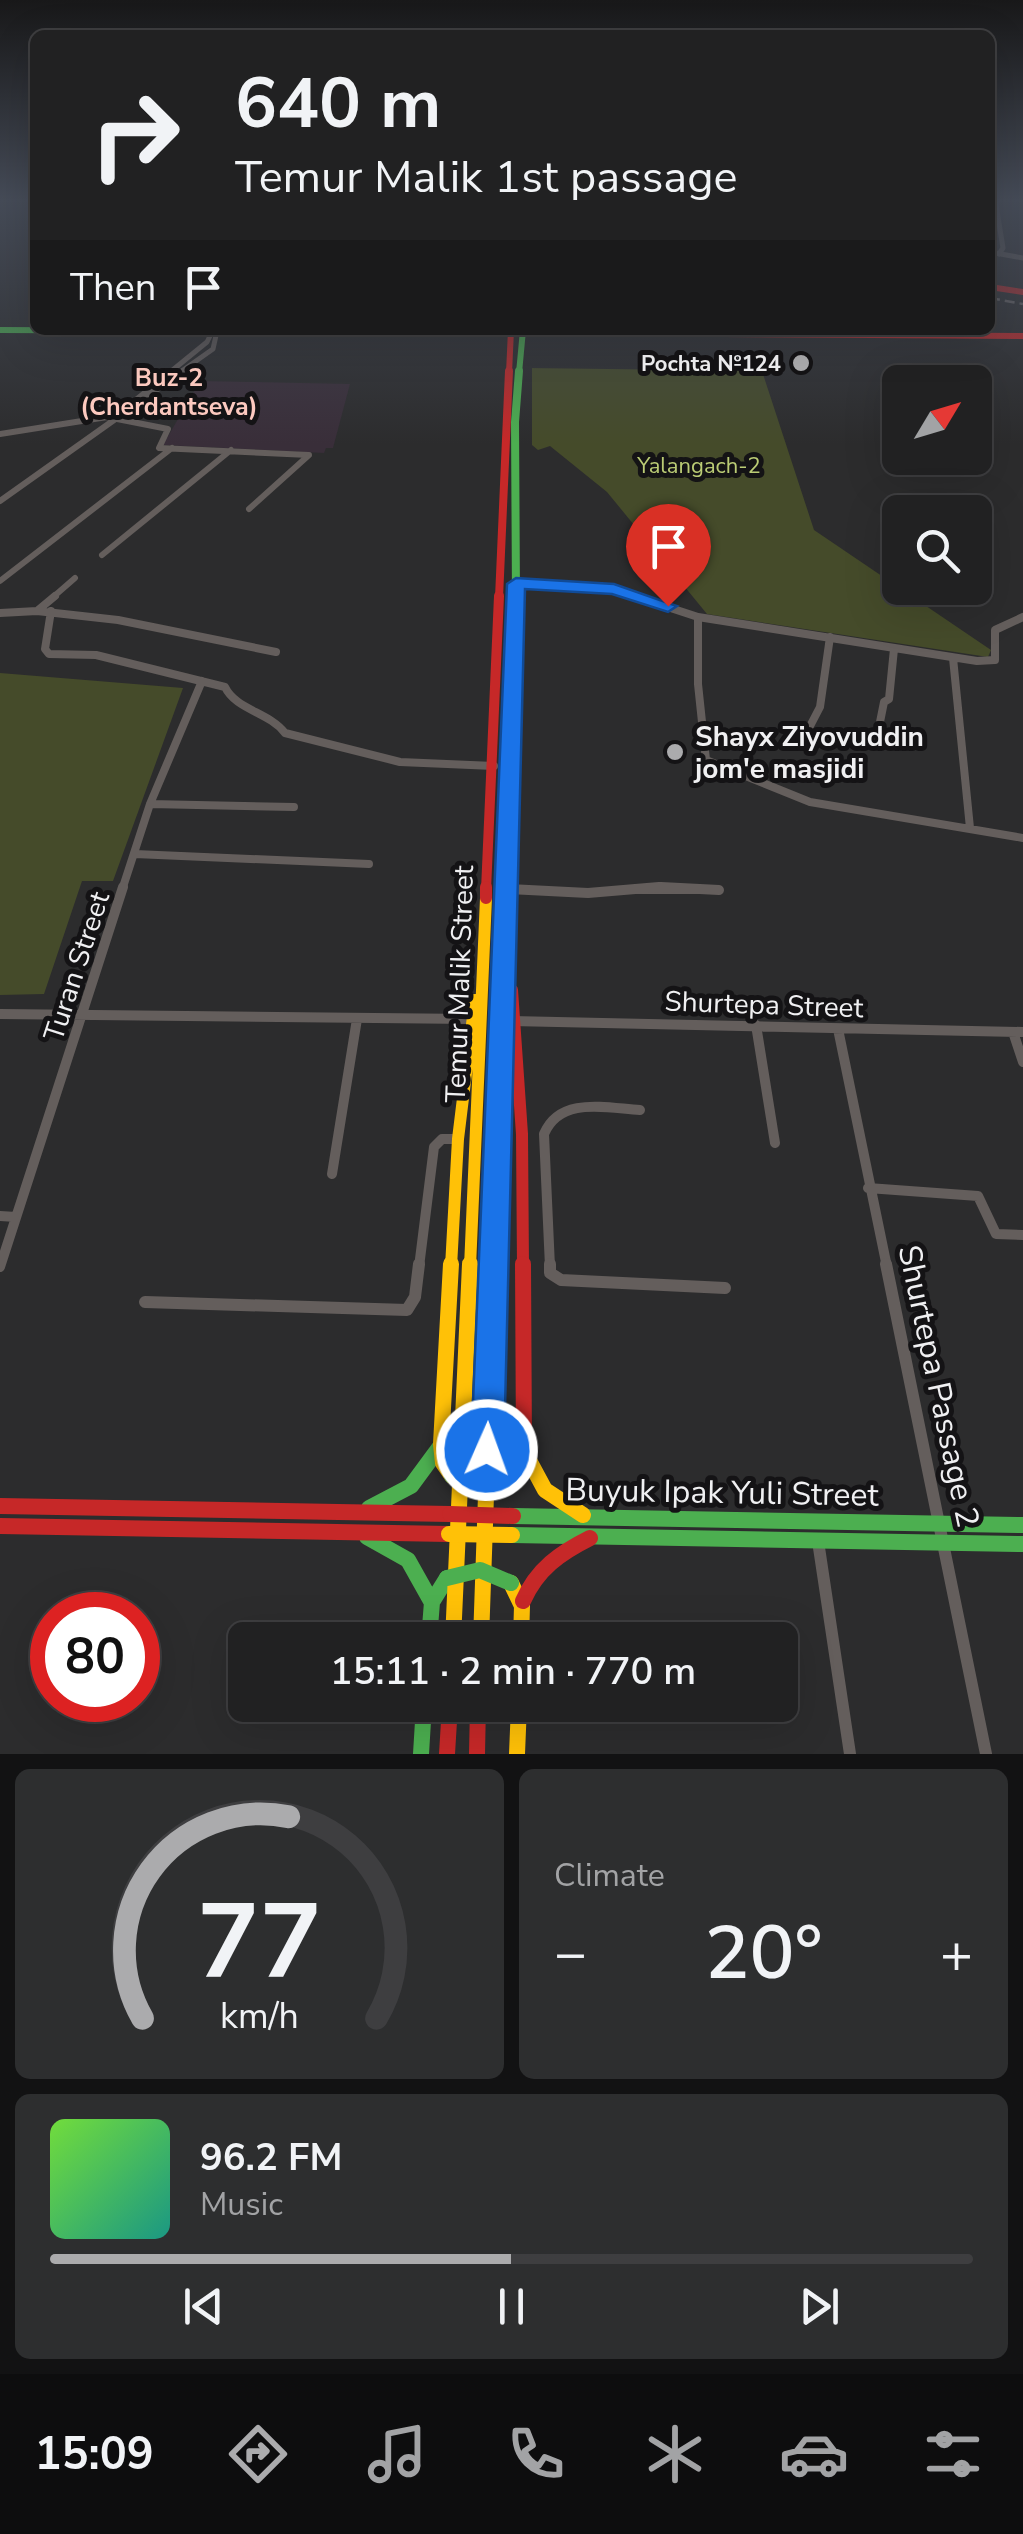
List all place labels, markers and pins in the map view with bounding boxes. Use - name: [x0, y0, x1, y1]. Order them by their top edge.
- place label: Pochta №124: [641, 349, 781, 379]
- marker: Pochta №124: [790, 352, 812, 374]
- pin: [626, 504, 711, 607]
- place label: Shayx Ziyovuddin jom'e masjidi: [693, 718, 924, 788]
- marker: Shayx Ziyovuddin jom'e masjidi: [664, 741, 686, 763]

